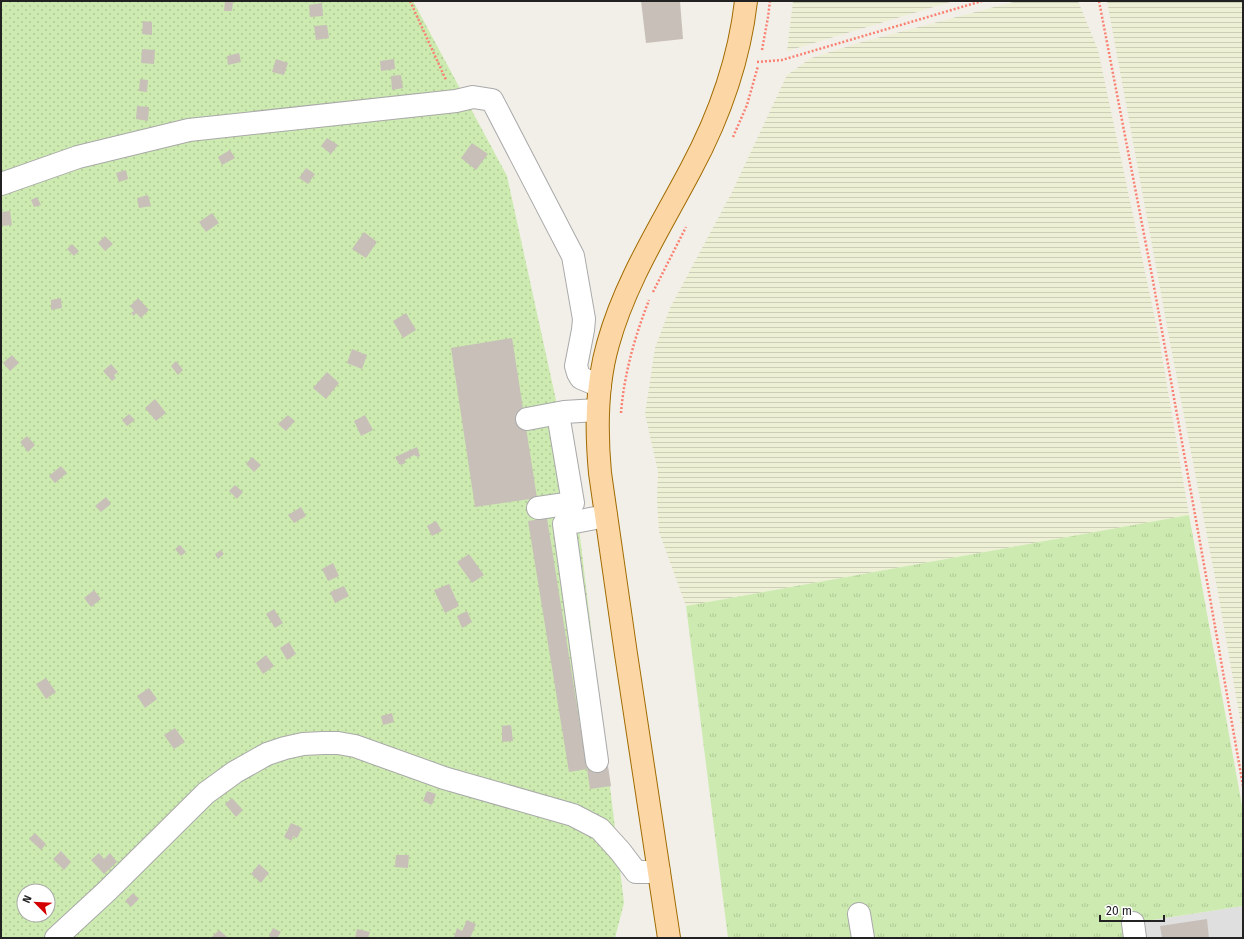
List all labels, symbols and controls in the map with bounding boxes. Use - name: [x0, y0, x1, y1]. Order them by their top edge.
- north arrow: [16, 883, 56, 923]
- text: N: [20, 893, 35, 905]
- scale bar: [1100, 897, 1164, 923]
- text: 20 m: [1106, 904, 1132, 918]

